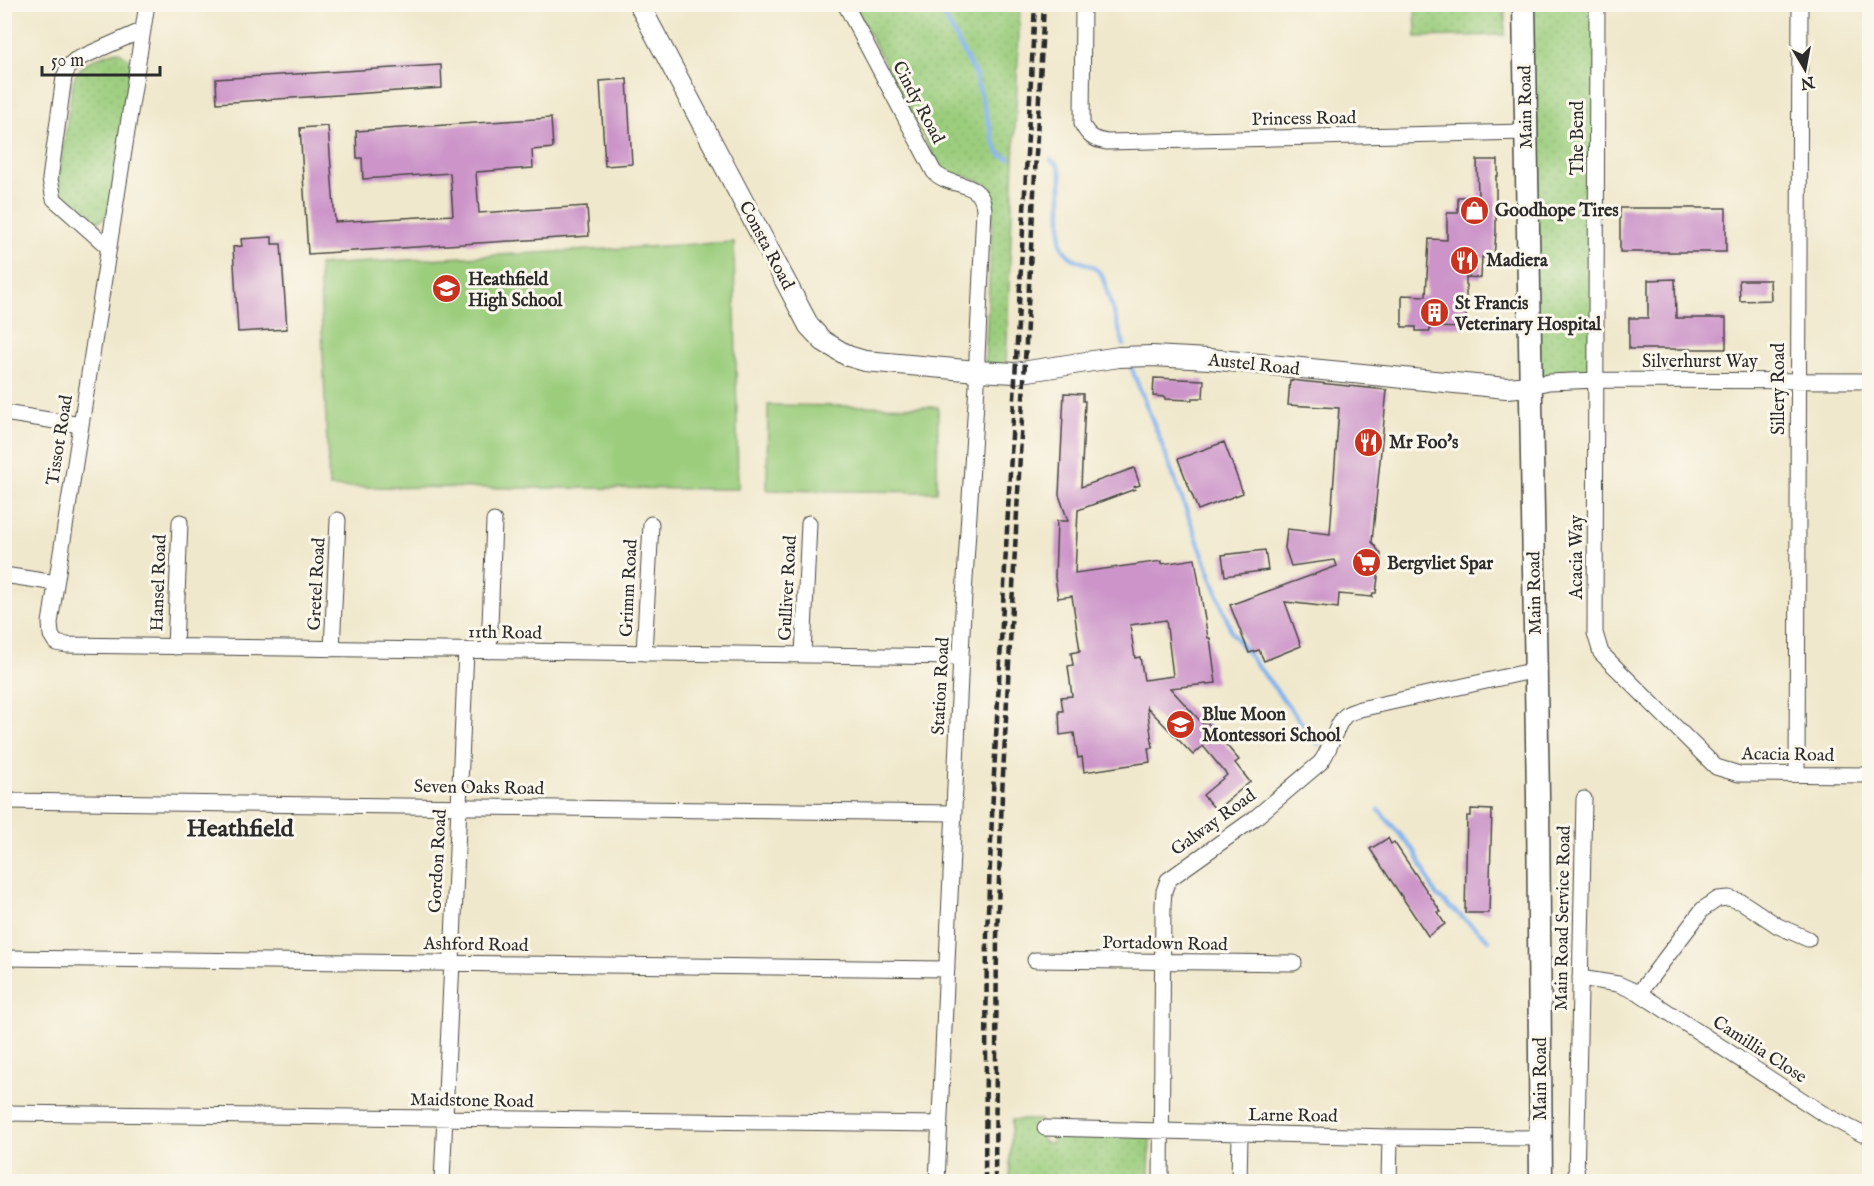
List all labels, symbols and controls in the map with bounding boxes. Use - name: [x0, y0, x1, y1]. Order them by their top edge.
- scale bar: [42, 39, 160, 77]
- north arrow: [1775, 39, 1835, 99]
- text: 50 m: [51, 50, 84, 73]
- street label: Cindy Road: [886, 57, 949, 148]
- street label: Main Road: [1514, 65, 1539, 149]
- text: N: [1799, 71, 1817, 93]
- street label: The Bend: [1567, 100, 1590, 175]
- street label: Princess Road: [1251, 107, 1357, 132]
- shop icon: Goodhope Tires: [1458, 194, 1490, 226]
- street label: Consta Road: [733, 197, 799, 294]
- place label: Goodhope Tires: [1495, 200, 1619, 223]
- restaurant icon: Madiera: [1449, 244, 1481, 276]
- place label: Madiera: [1486, 250, 1549, 273]
- place label: Heathfield High School: [468, 269, 563, 313]
- school or university icon: Heathfield High School: [431, 273, 463, 305]
- place label: St Francis Veterinary Hospital: [1454, 293, 1602, 337]
- building icon: St Francis Veterinary Hospital: [1418, 297, 1450, 329]
- street label: Sillery Road: [1768, 343, 1791, 435]
- street label: Austel Road: [1206, 349, 1301, 382]
- street label: Silverhurst Way: [1642, 351, 1758, 374]
- street label: Tissot Road: [42, 393, 79, 487]
- restaurant icon: Mr Foo's: [1352, 426, 1384, 458]
- place label: Mr Foo's: [1389, 432, 1459, 455]
- street label: Acacia Way: [1566, 515, 1589, 600]
- street label: Hansel Road: [146, 534, 173, 632]
- street label: Gulliver Road: [774, 534, 803, 641]
- street label: Gretel Road: [304, 537, 331, 631]
- street label: Grimm Road: [615, 538, 644, 638]
- supermarket icon: Bergvliet Spar: [1350, 547, 1382, 579]
- street label: Main Road: [1523, 551, 1548, 635]
- place label: Bergvliet Spar: [1387, 553, 1494, 576]
- street label: 11th Road: [468, 621, 542, 646]
- street label: Station Road: [927, 636, 956, 736]
- place label: Blue Moon Montessori School: [1202, 704, 1342, 748]
- school or university icon: Blue Moon Montessori School: [1165, 708, 1197, 740]
- street label: Acacia Road: [1740, 743, 1835, 768]
- street label: Seven Oaks Road: [414, 776, 545, 801]
- street label: Galway Road: [1167, 784, 1261, 862]
- street label: Gordon Road: [424, 808, 453, 914]
- district label: Heathfield: [187, 814, 295, 845]
- street label: Main Road Service Road: [1550, 825, 1577, 1011]
- street label: Portadown Road: [1102, 932, 1228, 957]
- street label: Ashford Road: [422, 933, 529, 958]
- street label: Camillia Close: [1708, 1011, 1811, 1089]
- street label: Main Road: [1530, 1037, 1553, 1121]
- street label: Maidstone Road: [410, 1089, 534, 1114]
- street label: Larne Road: [1248, 1104, 1338, 1129]

